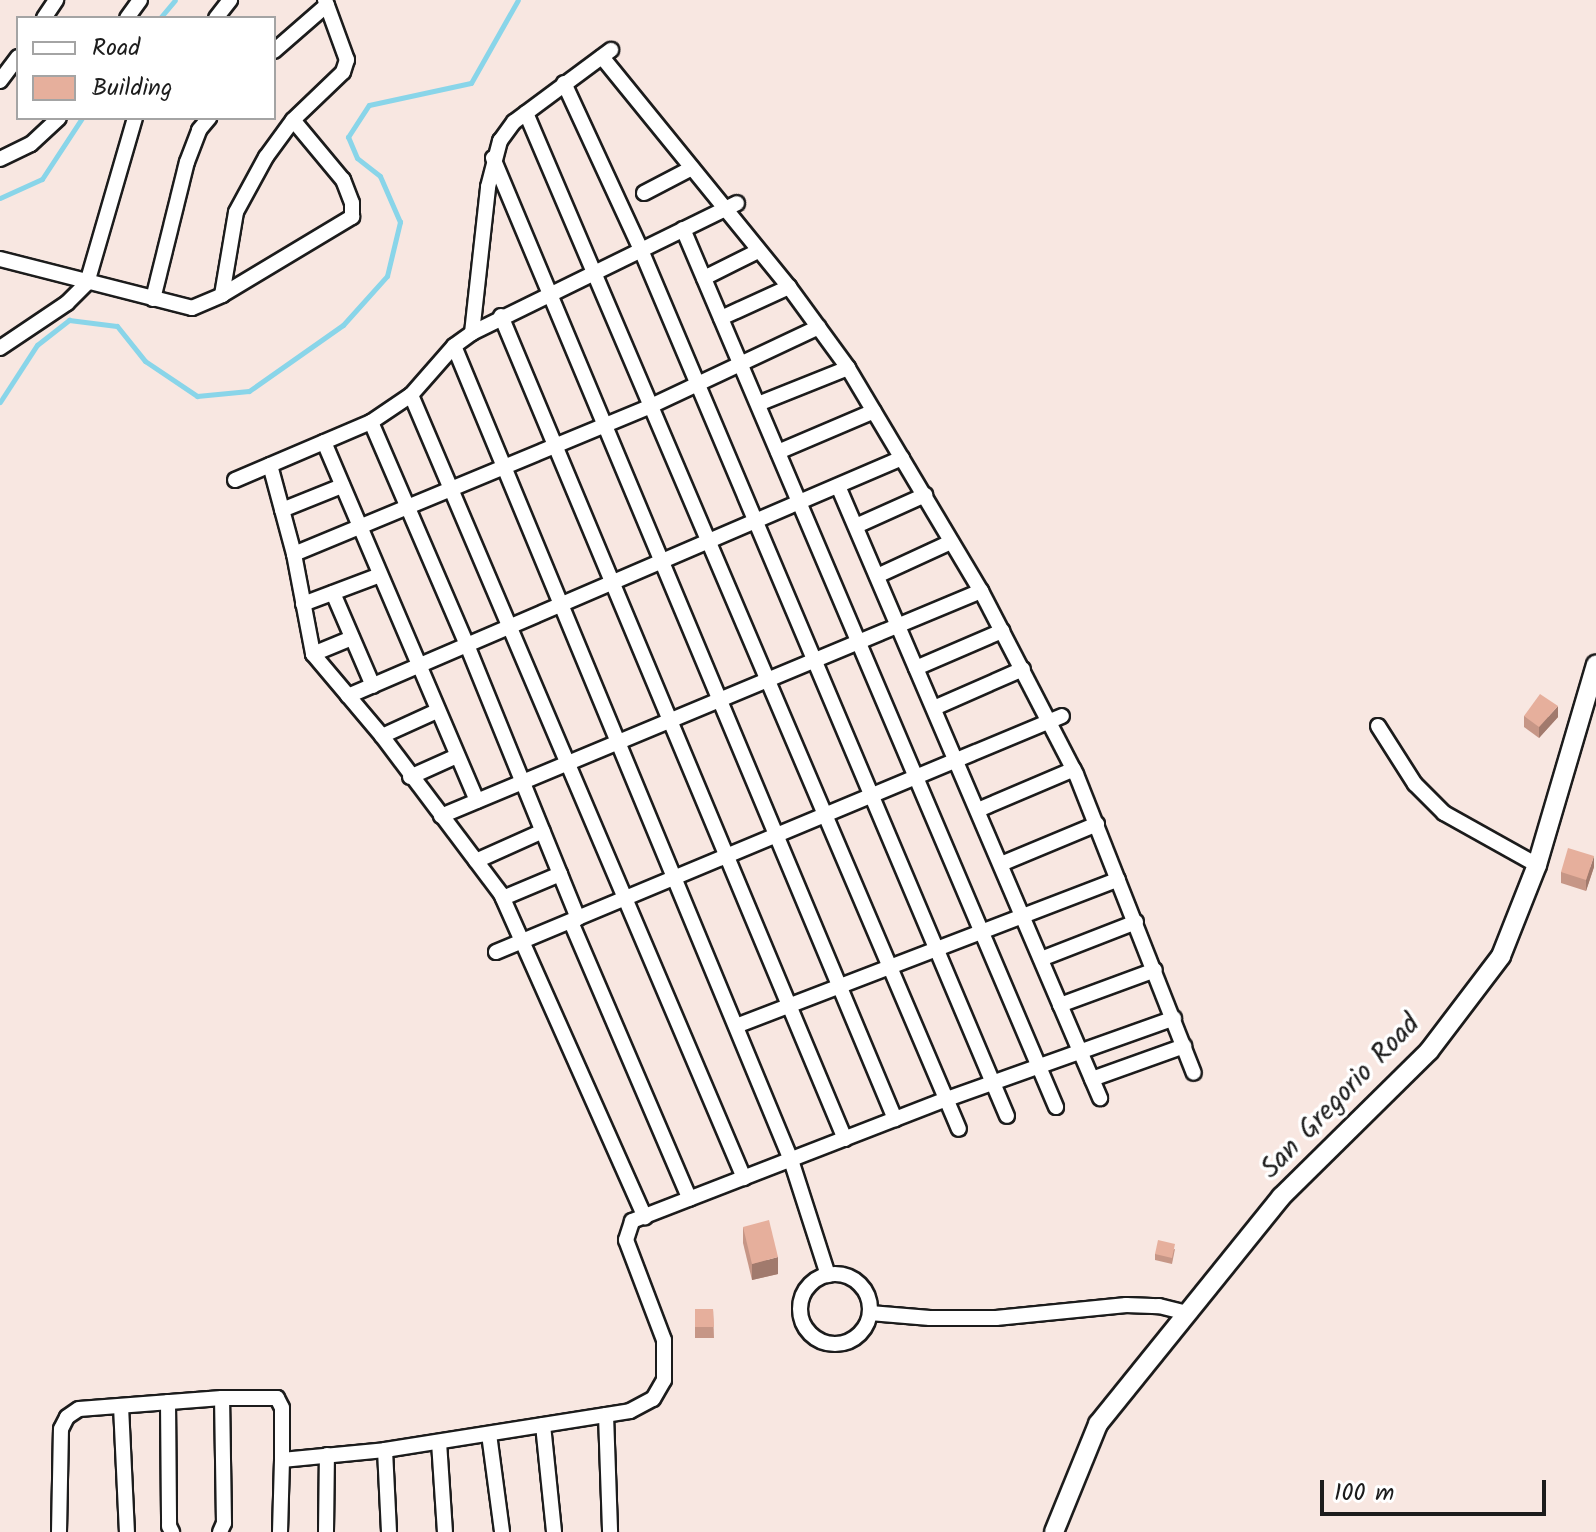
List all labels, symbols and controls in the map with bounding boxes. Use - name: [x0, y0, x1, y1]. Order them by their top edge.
- legend: [16, 16, 276, 120]
- text: Road: [92, 29, 140, 68]
- text: Building: [92, 69, 172, 108]
- street label: San Gregorio Road: [1254, 1008, 1428, 1186]
- scale bar: [1324, 1464, 1550, 1514]
- text: 100 m: [1334, 1474, 1394, 1513]

